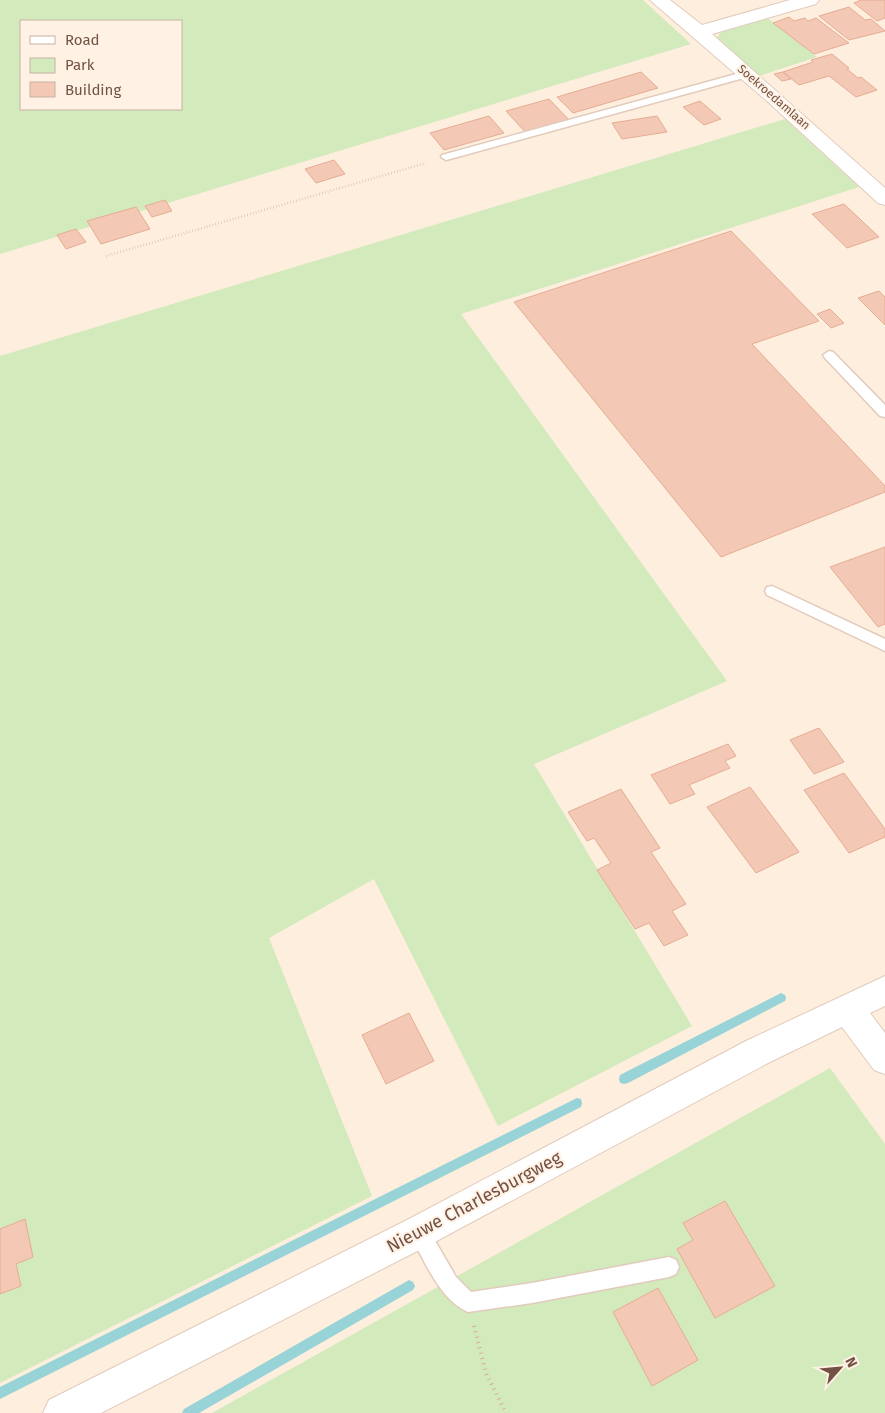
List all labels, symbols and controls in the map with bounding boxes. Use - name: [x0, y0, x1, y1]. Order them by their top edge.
- legend: [20, 20, 182, 110]
- text: Road: [65, 31, 100, 49]
- text: Park: [65, 56, 95, 74]
- street label: Soekroedamlaan: [735, 62, 813, 132]
- text: Building: [65, 81, 121, 99]
- street label: Nieuwe Charlesburgweg: [383, 1146, 566, 1257]
- north arrow: [815, 1343, 865, 1393]
- text: N: [841, 1354, 861, 1370]

